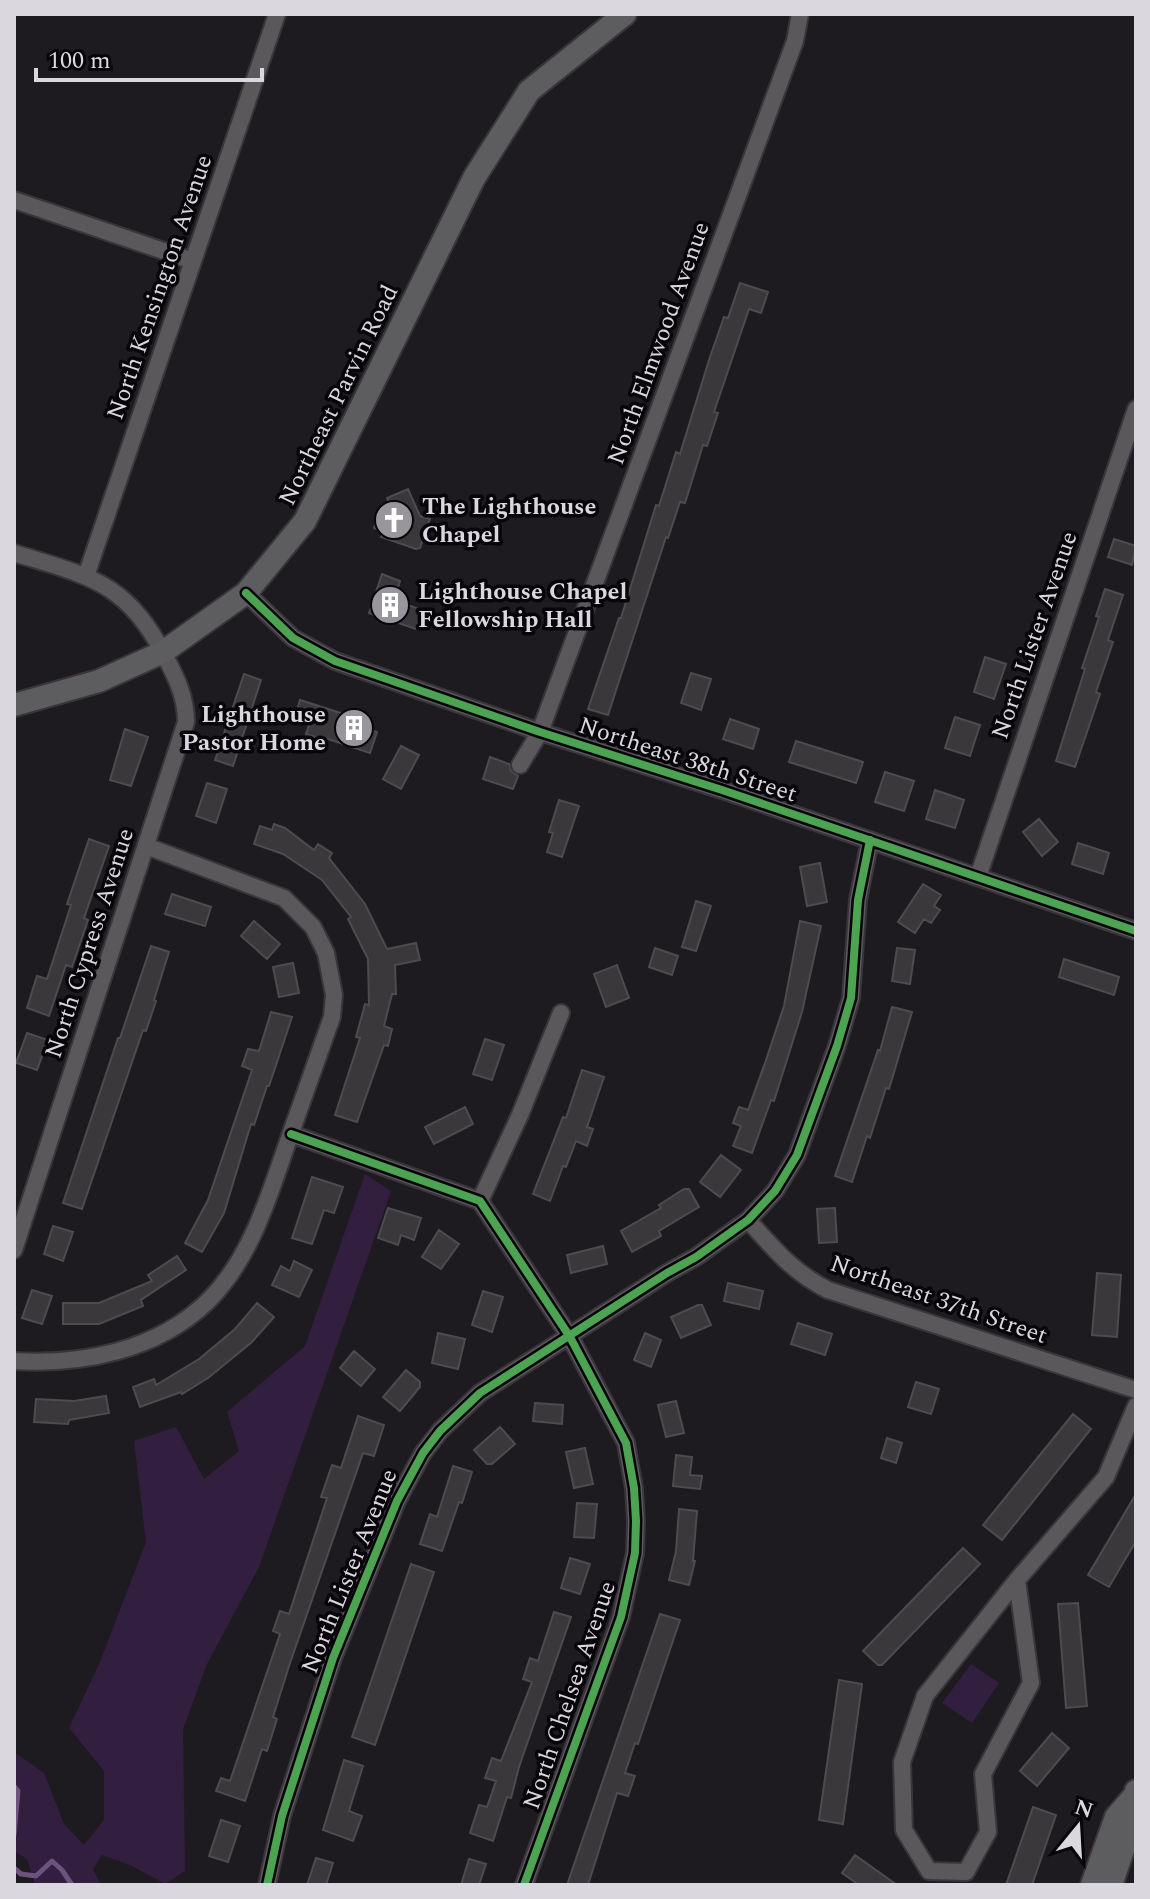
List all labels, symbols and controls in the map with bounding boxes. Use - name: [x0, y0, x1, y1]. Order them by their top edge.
- scale bar: [36, 32, 262, 82]
- text: 100 m: [48, 43, 111, 79]
- street label: North Kensington Avenue: [98, 150, 222, 425]
- street label: North Elmwood Avenue: [598, 217, 720, 470]
- street label: Northeast Parvin Road: [270, 279, 408, 512]
- place label: The Lighthouse Chapel: [422, 489, 596, 553]
- church icon: The Lighthouse Chapel: [373, 499, 415, 541]
- street label: North Lister Avenue: [982, 526, 1087, 744]
- place label: Lighthouse Chapel Fellowship Hall: [418, 574, 628, 638]
- building icon: Lighthouse Chapel Fellowship Hall: [369, 584, 411, 626]
- place label: Lighthouse Pastor Home: [182, 697, 326, 761]
- building icon: Lighthouse Pastor Home: [333, 707, 375, 749]
- street label: Northeast 38th Street: [574, 708, 802, 812]
- street label: North Cypress Avenue: [36, 824, 144, 1063]
- street label: Northeast 37th Street: [825, 1246, 1052, 1354]
- street label: North Lister Avenue: [292, 1464, 407, 1679]
- street label: North Chelsea Avenue: [514, 1576, 626, 1814]
- north arrow: [1038, 1787, 1118, 1867]
- text: N: [1070, 1791, 1097, 1828]

